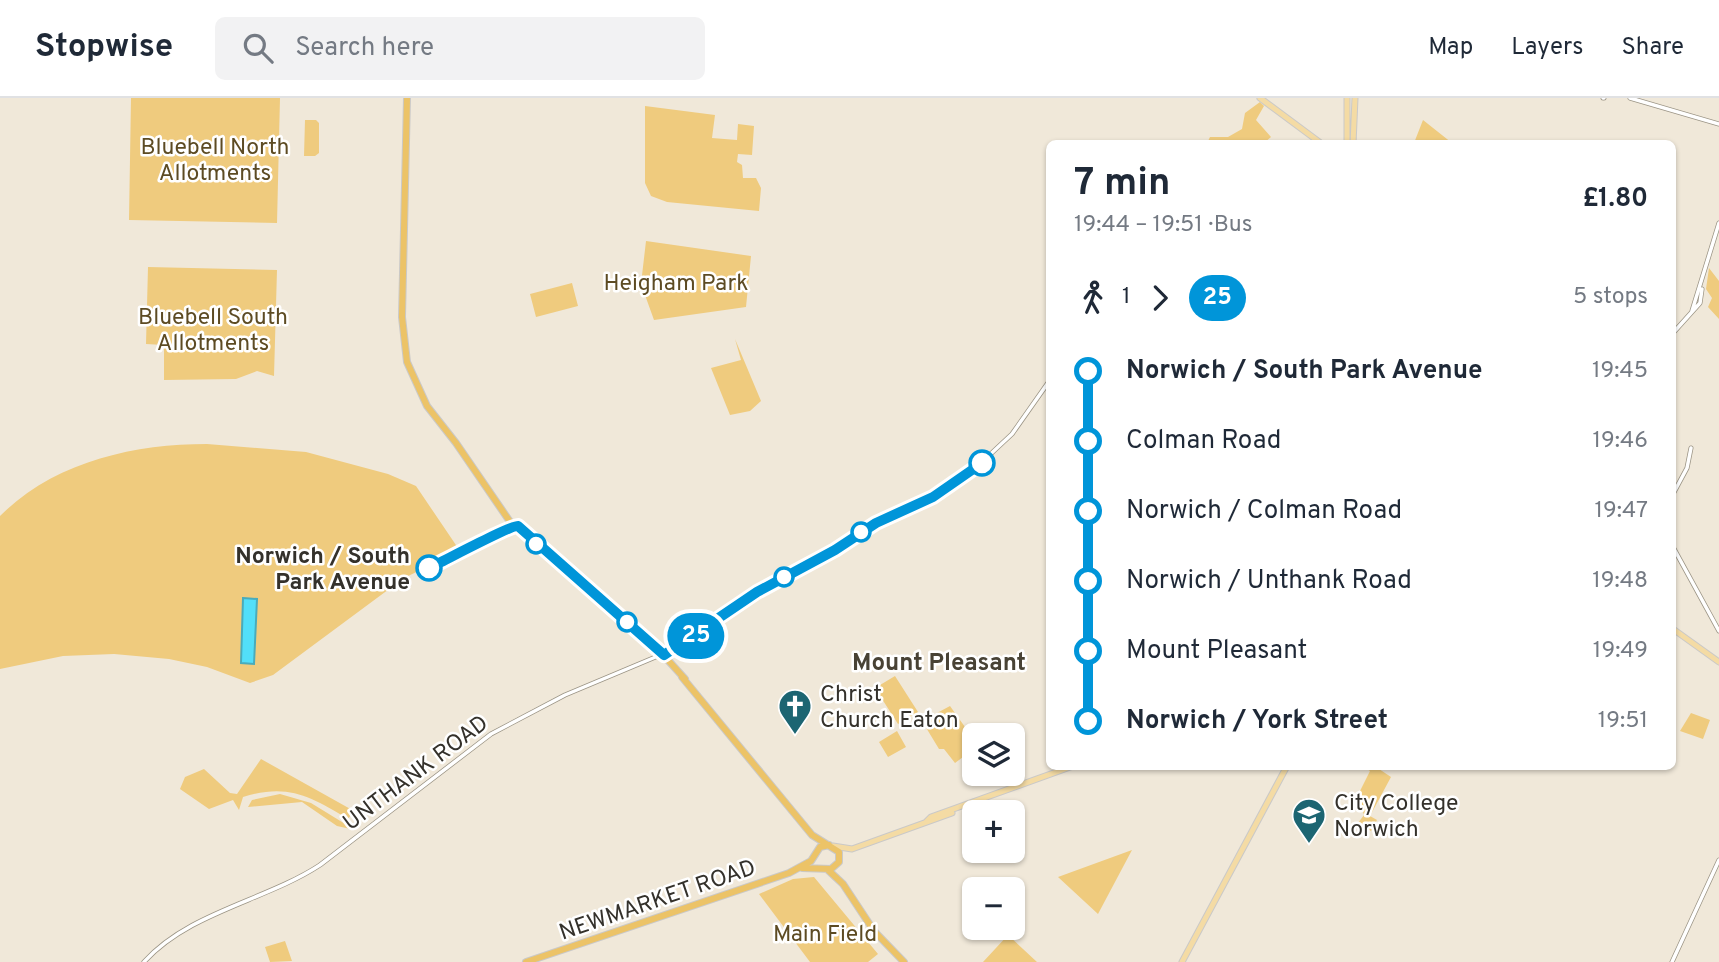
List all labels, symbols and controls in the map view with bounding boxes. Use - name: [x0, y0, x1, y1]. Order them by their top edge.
- search box: [215, 17, 705, 80]
- text: Stopwise: [35, 27, 173, 69]
- icon: search: [239, 29, 277, 67]
- text: Search here: [295, 32, 434, 65]
- text: Map: [1428, 33, 1473, 63]
- text: Layers: [1511, 33, 1583, 63]
- text: Share: [1621, 33, 1684, 63]
- park label: Bluebell North Allotments: [141, 134, 289, 189]
- text: 7 min: [1074, 160, 1171, 209]
- text: £1.80: [1582, 183, 1648, 216]
- text: 19:44 – 19:51 · Bus: [1074, 211, 1253, 240]
- park label: Heigham Park: [603, 270, 749, 299]
- icon: walk: [1074, 279, 1112, 317]
- icon: forward: [1141, 279, 1179, 317]
- text: 1: [1122, 283, 1131, 312]
- text: 25: [1203, 283, 1232, 313]
- text: 5 stops: [1573, 283, 1648, 312]
- park label: Bluebell South Allotments: [138, 304, 288, 359]
- text: Norwich / South Park Avenue: [1126, 355, 1482, 388]
- text: 19:45: [1592, 357, 1648, 386]
- text: Colman Road: [1126, 425, 1281, 458]
- text: 19:46: [1593, 427, 1648, 456]
- unlabelled marker: [969, 450, 995, 476]
- text: Norwich / Colman Road: [1126, 495, 1402, 528]
- text: 19:47: [1594, 497, 1648, 526]
- unlabelled marker: [851, 522, 871, 542]
- unlabelled marker: [526, 534, 546, 554]
- place label: Norwich / South Park Avenue: [235, 543, 410, 598]
- marker: Norwich / South Park Avenue: [416, 555, 442, 581]
- text: Norwich / Unthank Road: [1126, 565, 1412, 598]
- unlabelled marker: [774, 567, 794, 587]
- text: 19:48: [1592, 567, 1648, 596]
- unlabelled marker: [617, 612, 637, 632]
- line badge: 25: [664, 613, 728, 659]
- text: 25: [681, 621, 711, 651]
- text: Mount Pleasant: [1126, 635, 1307, 668]
- text: 19:49: [1593, 637, 1648, 666]
- district label: Mount Pleasant: [852, 649, 1026, 679]
- place label: Christ Church Eaton: [820, 681, 959, 736]
- church icon: Christ Church Eaton: [776, 687, 814, 736]
- text: Norwich / York Street: [1126, 705, 1388, 738]
- text: 19:51: [1598, 707, 1648, 736]
- street label: UNTHANK ROAD: [338, 710, 495, 838]
- map controls: [962, 723, 1025, 940]
- button: layers: [962, 723, 1025, 786]
- place label: City College Norwich: [1334, 790, 1458, 845]
- school or university icon: City College Norwich: [1290, 796, 1328, 845]
- button: +: [962, 800, 1025, 863]
- street label: NEWMARKET ROAD: [556, 854, 760, 949]
- button: −: [962, 877, 1025, 940]
- park label: Main Field: [773, 921, 877, 950]

